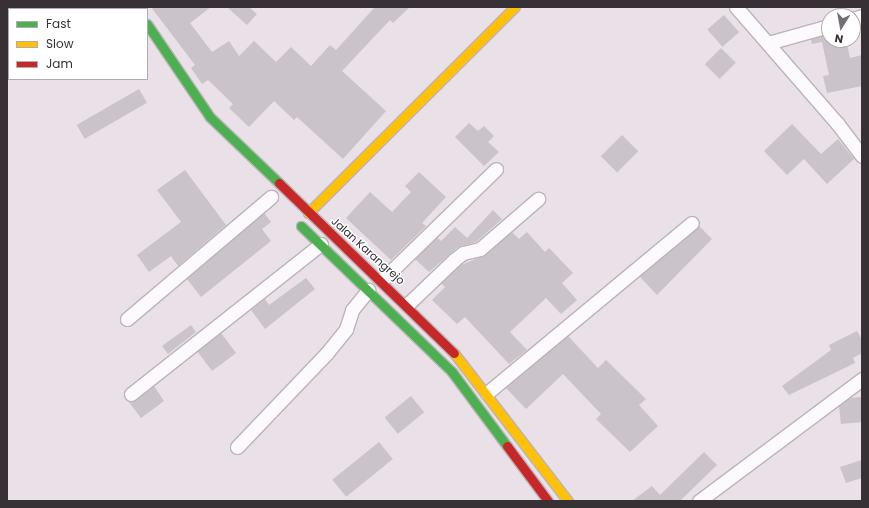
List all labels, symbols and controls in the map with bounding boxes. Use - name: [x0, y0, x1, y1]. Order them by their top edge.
- legend: [8, 8, 148, 80]
- north arrow: [821, 8, 861, 48]
- text: Fast: [46, 15, 71, 32]
- text: N: [833, 30, 844, 47]
- text: Slow: [46, 35, 74, 52]
- text: Jam: [46, 55, 73, 72]
- street label: Jalan Karangrejo: [329, 215, 407, 287]

